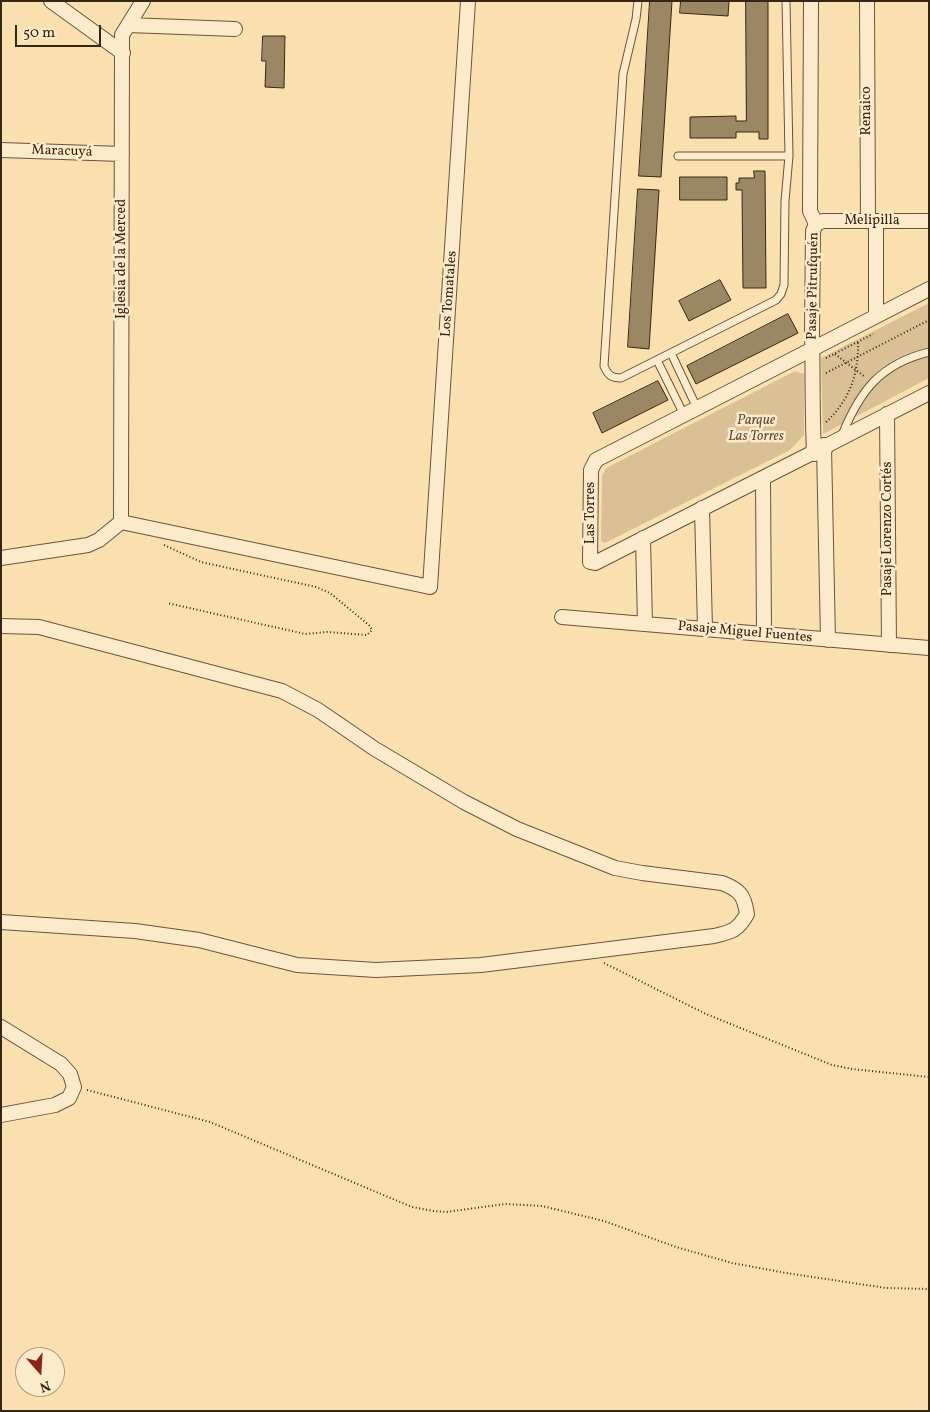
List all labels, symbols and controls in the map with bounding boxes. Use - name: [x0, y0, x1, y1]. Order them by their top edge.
- scale bar: [18, 15, 104, 47]
- text: 50 m: [23, 23, 55, 44]
- street label: Renaico: [859, 86, 875, 136]
- street label: Maracuyá: [31, 143, 93, 161]
- street label: Iglesia de la Merced: [114, 199, 130, 319]
- street label: Melipilla: [844, 213, 900, 229]
- street label: Pasaje Pitrufquén: [805, 232, 823, 340]
- street label: Los Tomatales: [439, 250, 461, 338]
- park label: Parque Las Torres: [728, 413, 784, 446]
- street label: Pasaje Lorenzo Cortés: [880, 462, 896, 596]
- street label: Las Torres: [583, 482, 599, 544]
- street label: Pasaje Miguel Fuentes: [677, 619, 813, 647]
- north arrow: [15, 1347, 65, 1397]
- text: N: [37, 1375, 53, 1396]

